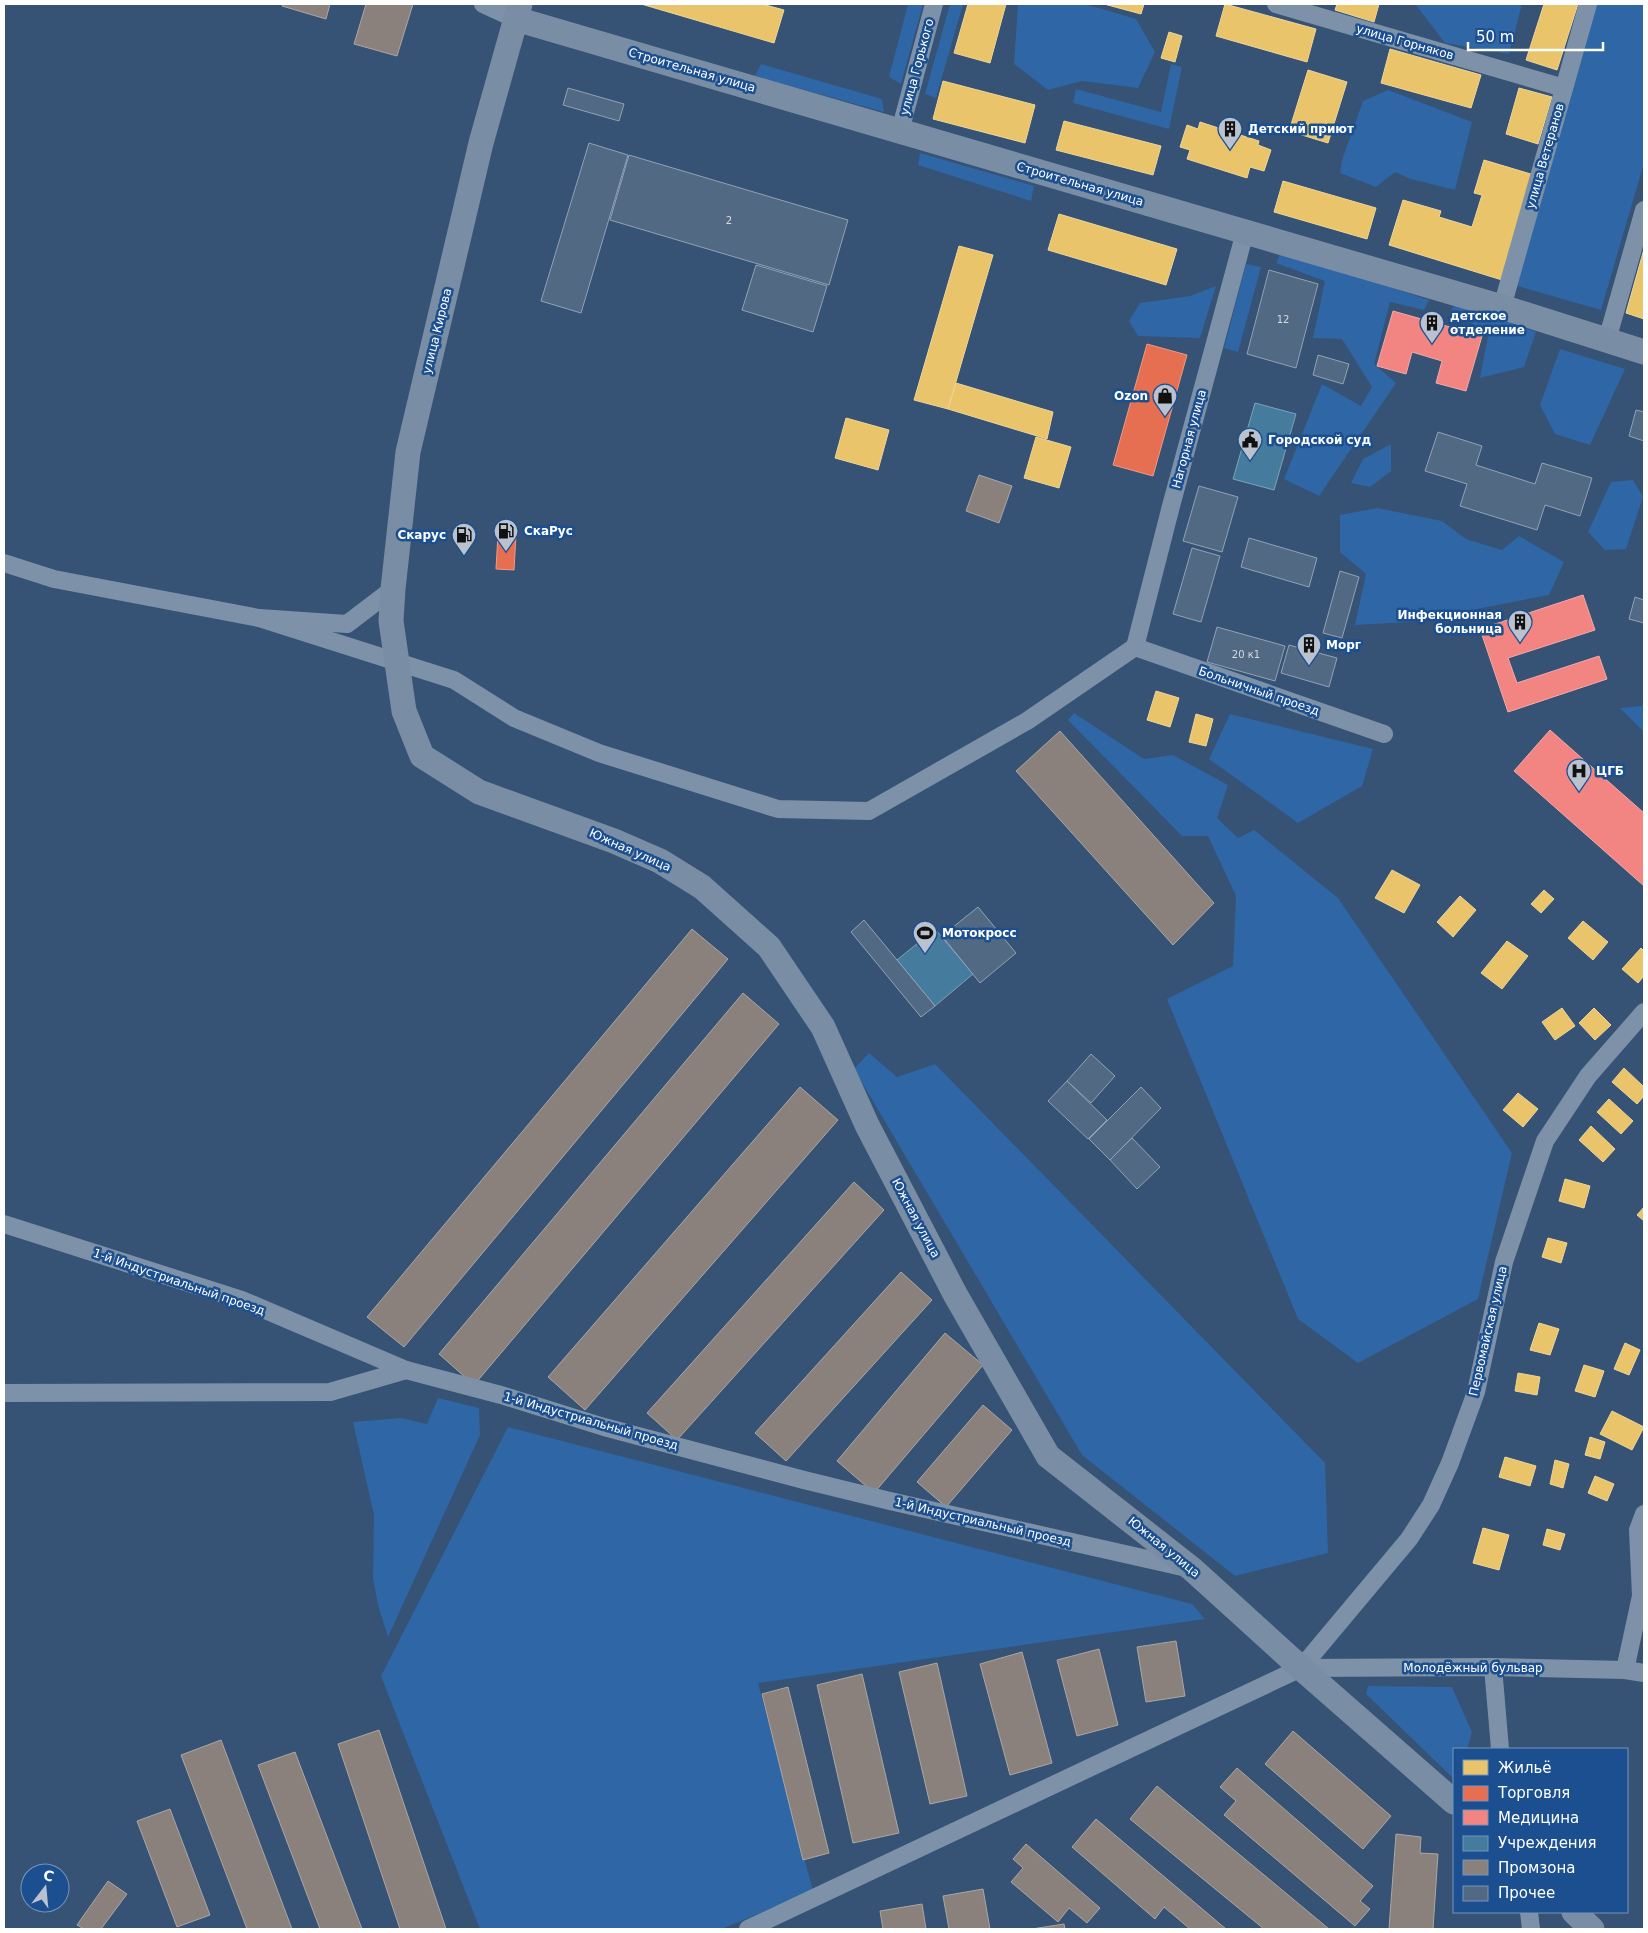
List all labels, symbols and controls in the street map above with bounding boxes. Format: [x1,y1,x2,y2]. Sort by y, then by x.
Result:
street label: улица Горького [897,17,937,117]
scale bar [1468,20,1603,52]
street label: улица Горняков [1355,21,1455,63]
text: 50 m [1476,28,1514,46]
street label: Строительная улица [627,45,757,95]
street label: улица Ветеранов [1523,102,1567,210]
building icon: Детский приют [1217,116,1243,150]
place label: Детский приют [1248,122,1354,136]
street label: Строительная улица [1015,159,1145,209]
house number: 2 [726,215,732,226]
street label: улица Кирова [420,287,454,375]
place label: детское отделение [1450,309,1525,337]
building icon: детское отделение [1419,310,1445,344]
house number: 12 [1277,314,1289,325]
shop icon: Ozon [1152,383,1178,417]
street label: Нагорная улица [1169,388,1209,490]
place label: Ozon [1114,389,1148,403]
public building icon: Городской суд [1237,427,1263,461]
place label: Городской суд [1268,433,1371,447]
fuel station icon: СкаРус [493,518,519,552]
fuel station icon: Скарус [451,522,477,556]
place label: СкаРус [524,524,573,538]
place label: Скарус [397,528,446,542]
place label: Инфекционная больница [1398,608,1502,636]
building icon: Инфекционная больница [1507,609,1533,643]
building icon: Морг [1296,632,1322,666]
place label: Морг [1326,638,1361,652]
house number: 20 к1 [1232,649,1260,660]
street label: Больничный проезд [1197,664,1321,718]
hospital icon: ЦГБ [1566,758,1592,792]
place label: ЦГБ [1596,764,1624,778]
street label: Южная улица [587,826,673,874]
sports icon: Мотокросс [912,920,938,954]
place label: Мотокросс [942,926,1017,940]
street label: Южная улица [889,1176,943,1260]
street label: 1-й Индустриальный проезд [91,1246,267,1318]
street label: Первомайская улица [1466,1265,1510,1397]
street label: 1-й Индустриальный проезд [502,1389,680,1453]
street label: 1-й Индустриальный проезд [893,1495,1073,1549]
street label: Южная улица [1125,1514,1203,1580]
street label: Молодёжный бульвар [1403,1661,1543,1675]
legend [1453,1748,1628,1913]
text: Жильё [1498,1759,1552,1777]
text: Торговля [1497,1784,1570,1802]
text: Медицина [1498,1809,1579,1827]
text: Учреждения [1498,1834,1596,1852]
text: Промзона [1498,1859,1575,1877]
north arrow [20,1863,70,1913]
text: С [41,1866,56,1885]
text: Прочее [1498,1884,1555,1902]

